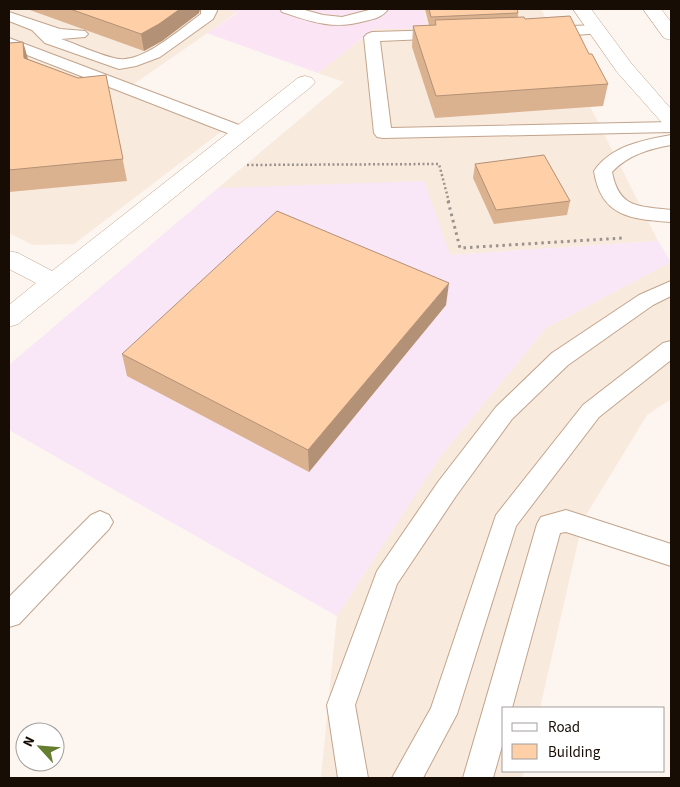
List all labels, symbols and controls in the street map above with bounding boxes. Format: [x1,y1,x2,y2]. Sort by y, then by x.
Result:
legend [502,707,665,772]
text: Road [548,717,580,738]
north arrow [15,722,65,772]
text: N [18,733,40,750]
text: Building [548,742,601,763]

